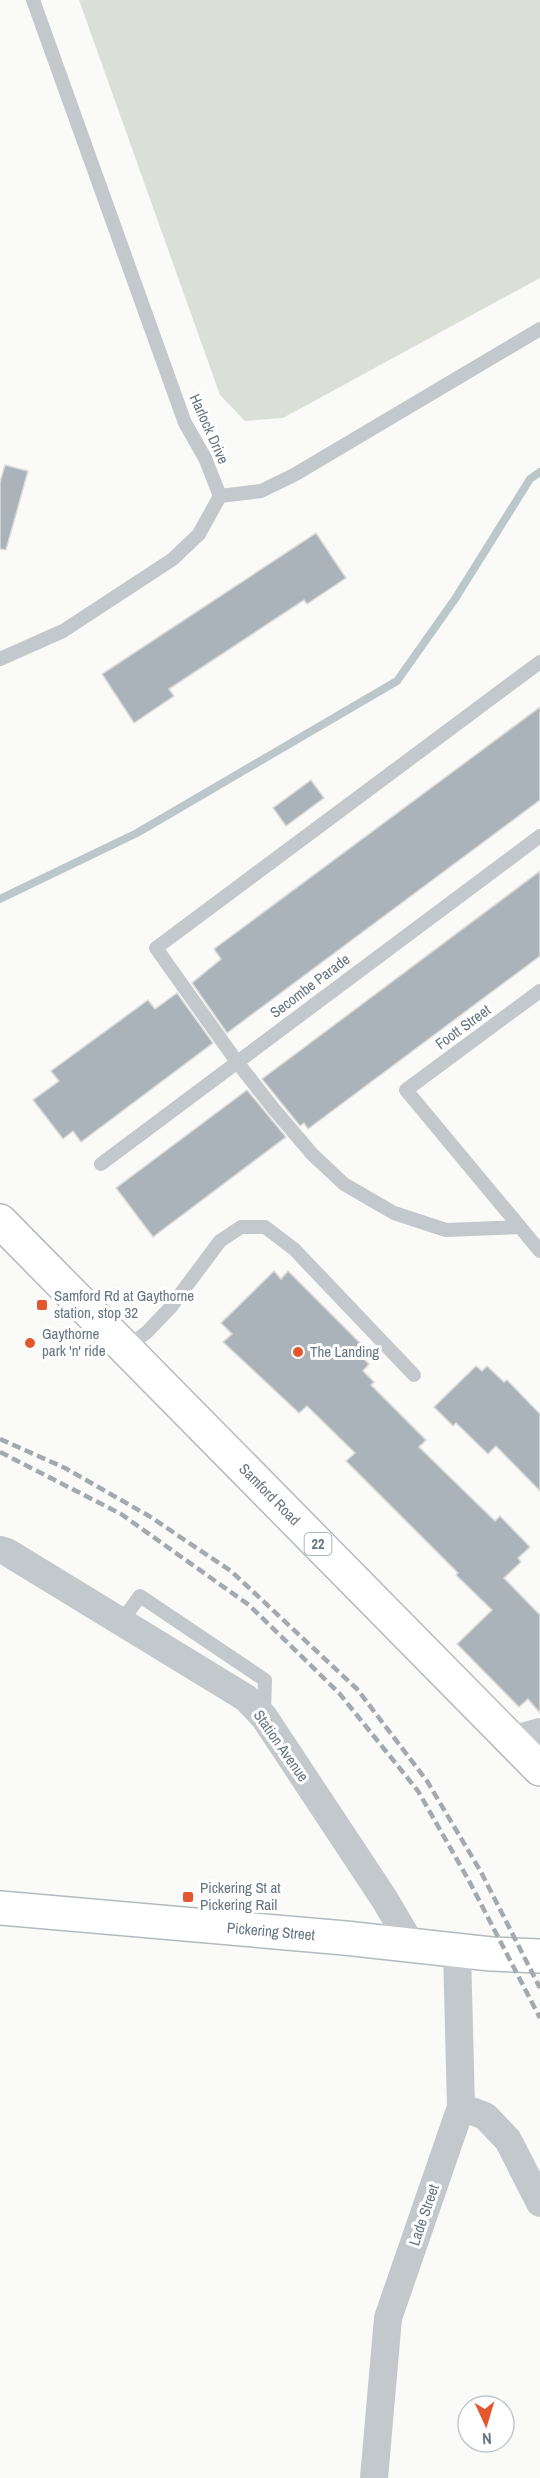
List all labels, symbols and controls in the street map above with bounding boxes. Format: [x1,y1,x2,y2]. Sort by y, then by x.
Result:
street label: Harlock Drive [185,390,234,467]
street label: Secombe Parade [265,949,354,1023]
street label: Foott Street [431,999,495,1054]
place label: Samford Rd at Gaythorne station, stop 32 [54,1285,194,1323]
marker: Samford Rd at Gaythorne station, stop 32 [35,1298,49,1312]
place label: Gaythorne park 'n' ride [42,1323,106,1361]
marker: Gaythorne park 'n' ride [23,1336,37,1350]
place label: The Landing [310,1341,379,1362]
marker: The Landing [291,1345,305,1359]
street label: Samford Road [235,1459,305,1530]
road number: 22 [304,1533,332,1555]
street label: Station Avenue [249,1706,314,1786]
place label: Pickering St at Pickering Rail [200,1877,281,1915]
marker: Pickering St at Pickering Rail [181,1890,195,1904]
street label: Pickering Street [226,1917,316,1945]
street label: Lade Street [403,2181,444,2248]
north arrow [456,2394,516,2454]
text: N [482,2428,493,2450]

